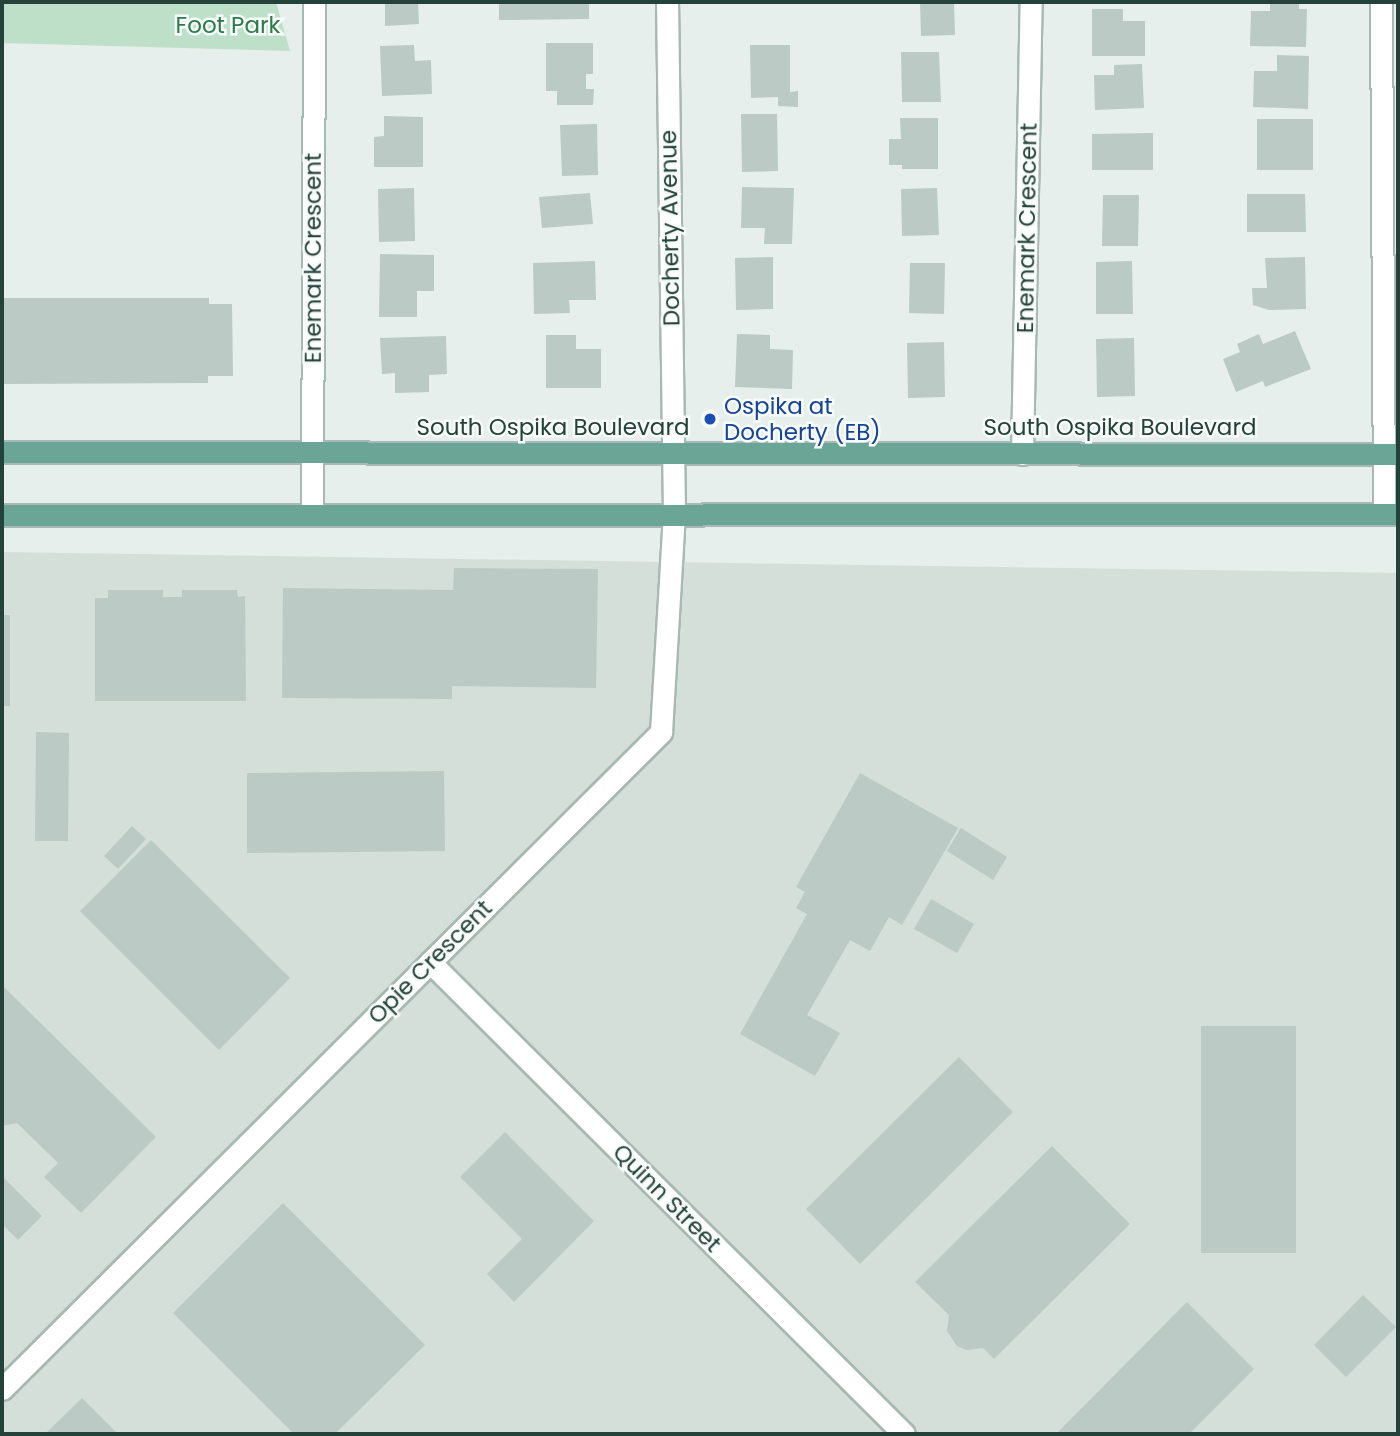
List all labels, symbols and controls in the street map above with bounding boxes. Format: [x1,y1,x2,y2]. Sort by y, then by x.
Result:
park label: Foot Park [176,11,280,39]
street label: Enemark Crescent [1011,123,1043,333]
street label: Docherty Avenue [654,130,686,326]
street label: Enemark Crescent [299,153,327,363]
place label: Ospika at Docherty (EB) [724,392,881,446]
marker: Ospika at Docherty (EB) [702,411,718,427]
street label: South Ospika Boulevard [416,413,690,441]
street label: South Ospika Boulevard [983,413,1257,441]
street label: Opie Crescent [362,894,498,1030]
street label: Quinn Street [607,1138,727,1258]

